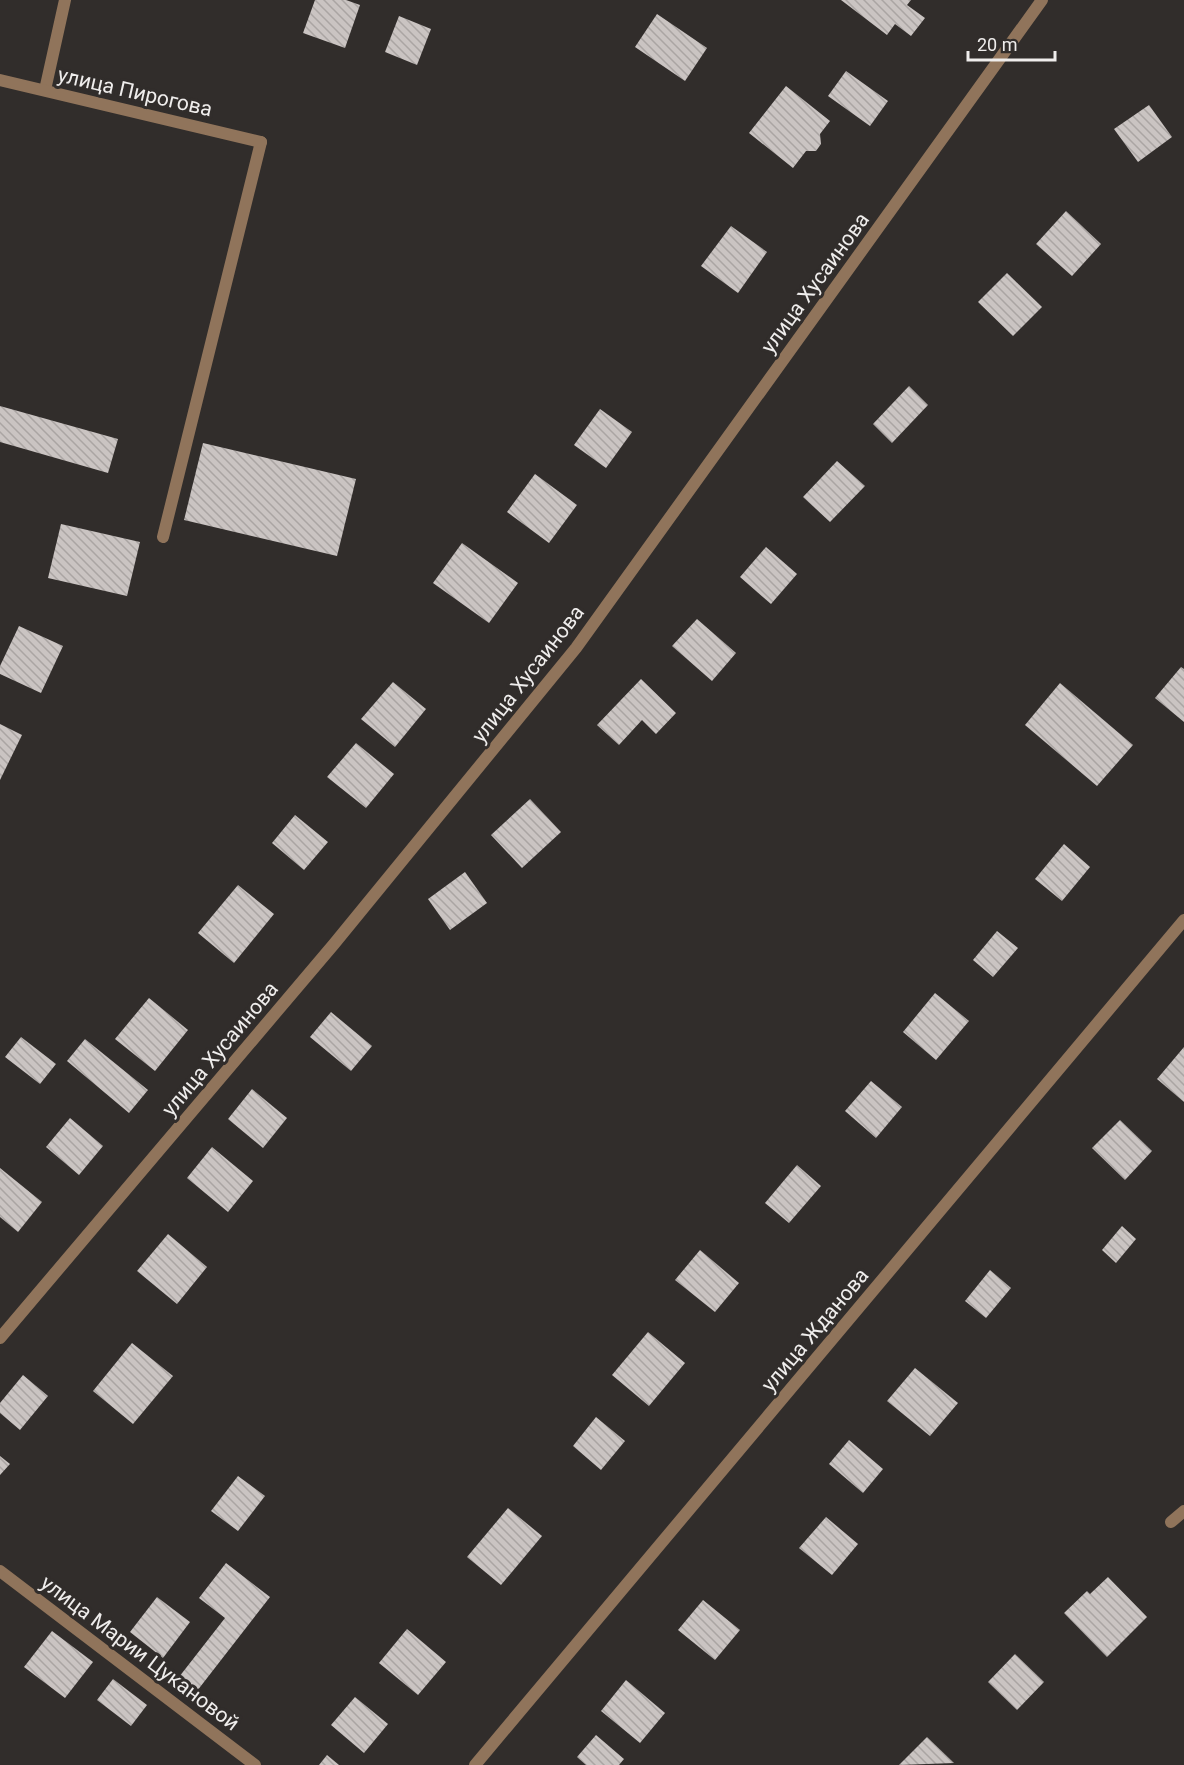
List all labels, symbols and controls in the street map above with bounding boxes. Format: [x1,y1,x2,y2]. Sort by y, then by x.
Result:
scale bar [968,24,1055,62]
text: 20 m [977,34,1017,55]
street label: улица Пирогова [55,63,215,121]
street label: улица Хусаинова [756,208,874,358]
street label: улица Хусаинова [467,601,589,747]
street label: улица Хусаинова [157,977,283,1121]
street label: улица Жданова [756,1263,874,1397]
street label: улица Марии Цукановой [36,1571,244,1735]

